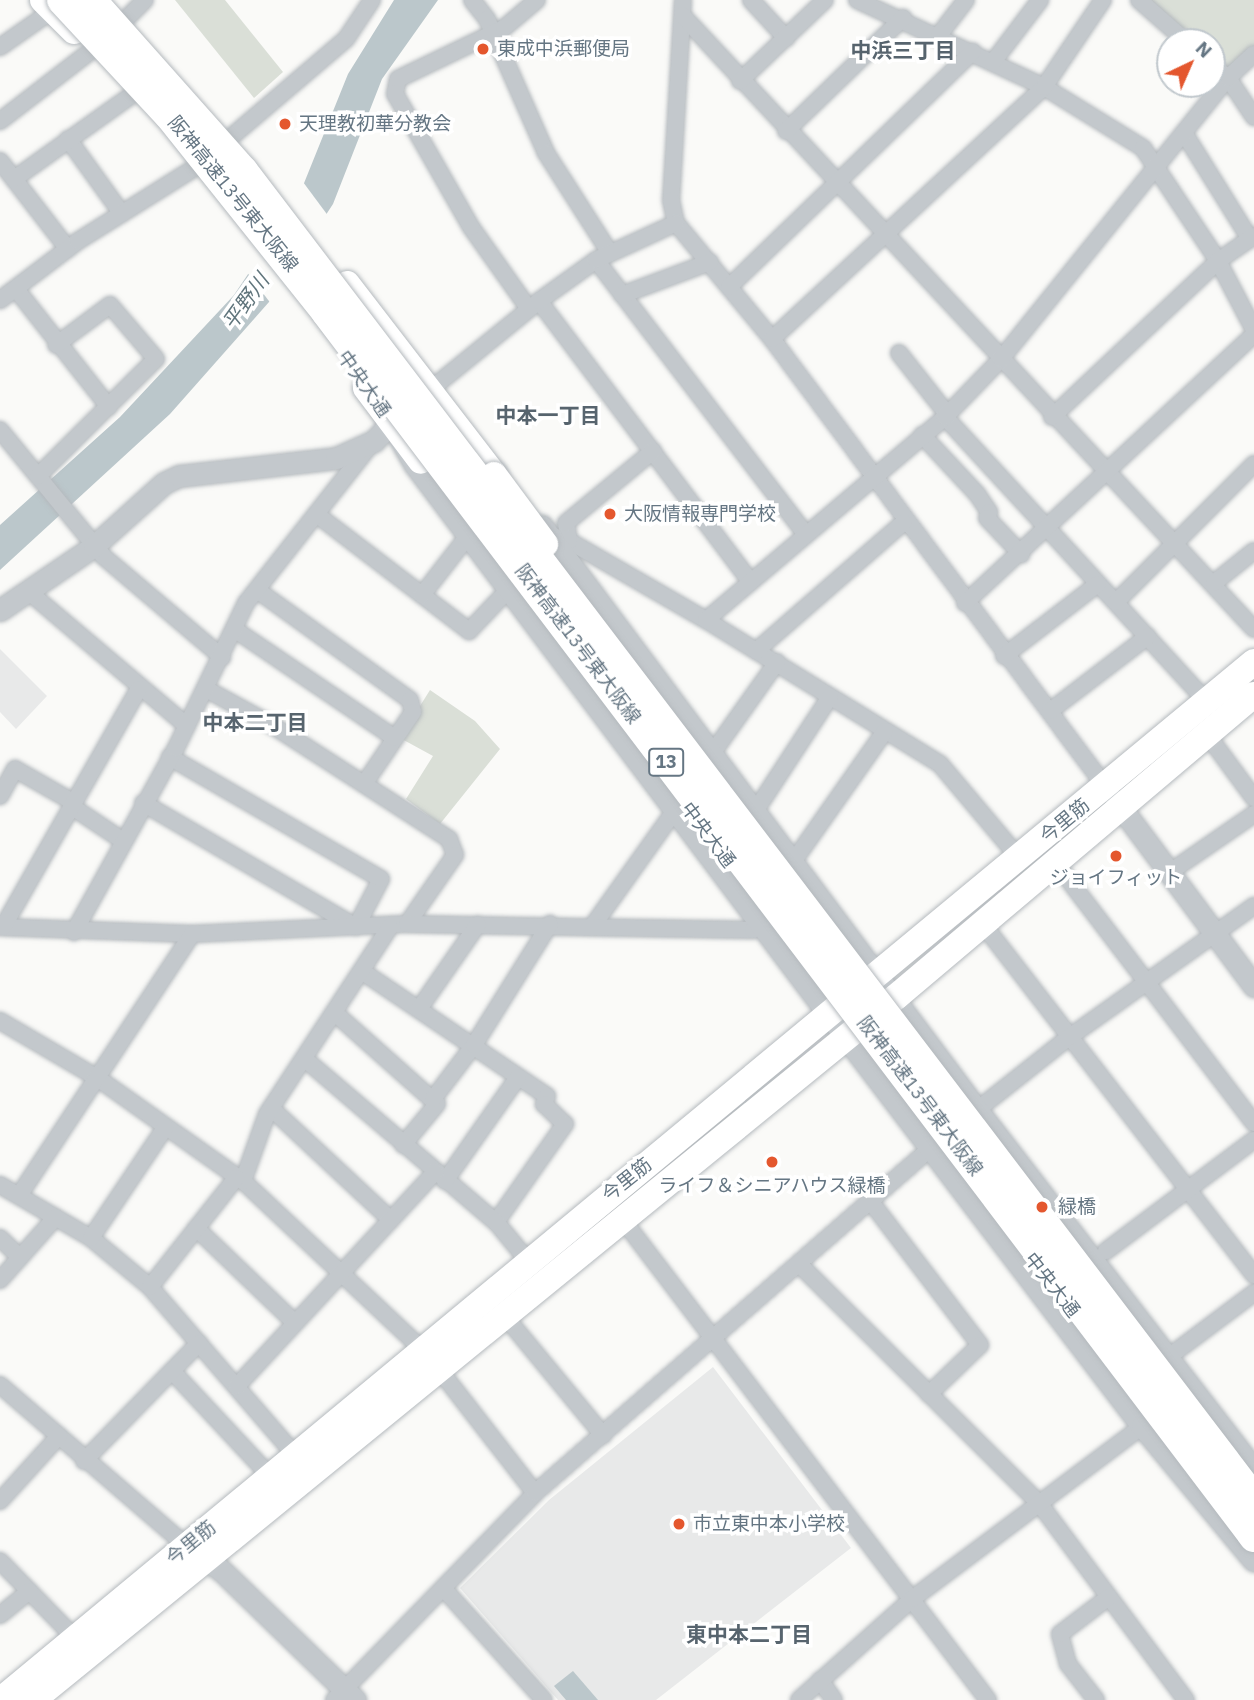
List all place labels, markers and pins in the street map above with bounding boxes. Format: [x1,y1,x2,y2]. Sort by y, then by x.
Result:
place label: 東成中浜郵便局 [497,38,630,60]
marker: 東成中浜郵便局 [475,41,491,57]
place label: 天理教初華分教会 [299,113,451,135]
marker: 天理教初華分教会 [277,116,293,132]
place label: 大阪情報専門学校 [624,503,776,525]
marker: 大阪情報専門学校 [602,506,618,522]
marker: ジョイフィット [1108,848,1124,864]
place label: ジョイフィット [1050,867,1182,889]
marker: ライフ＆シニアハウス緑橋 [762,1152,782,1172]
place label: ライフ＆シニアハウス緑橋 [658,1175,886,1197]
place label: 緑橋 [1058,1196,1096,1218]
marker: 緑橋 [1032,1197,1052,1217]
place label: 市立東中本小学校 [693,1513,845,1535]
marker: 市立東中本小学校 [671,1516,687,1532]

